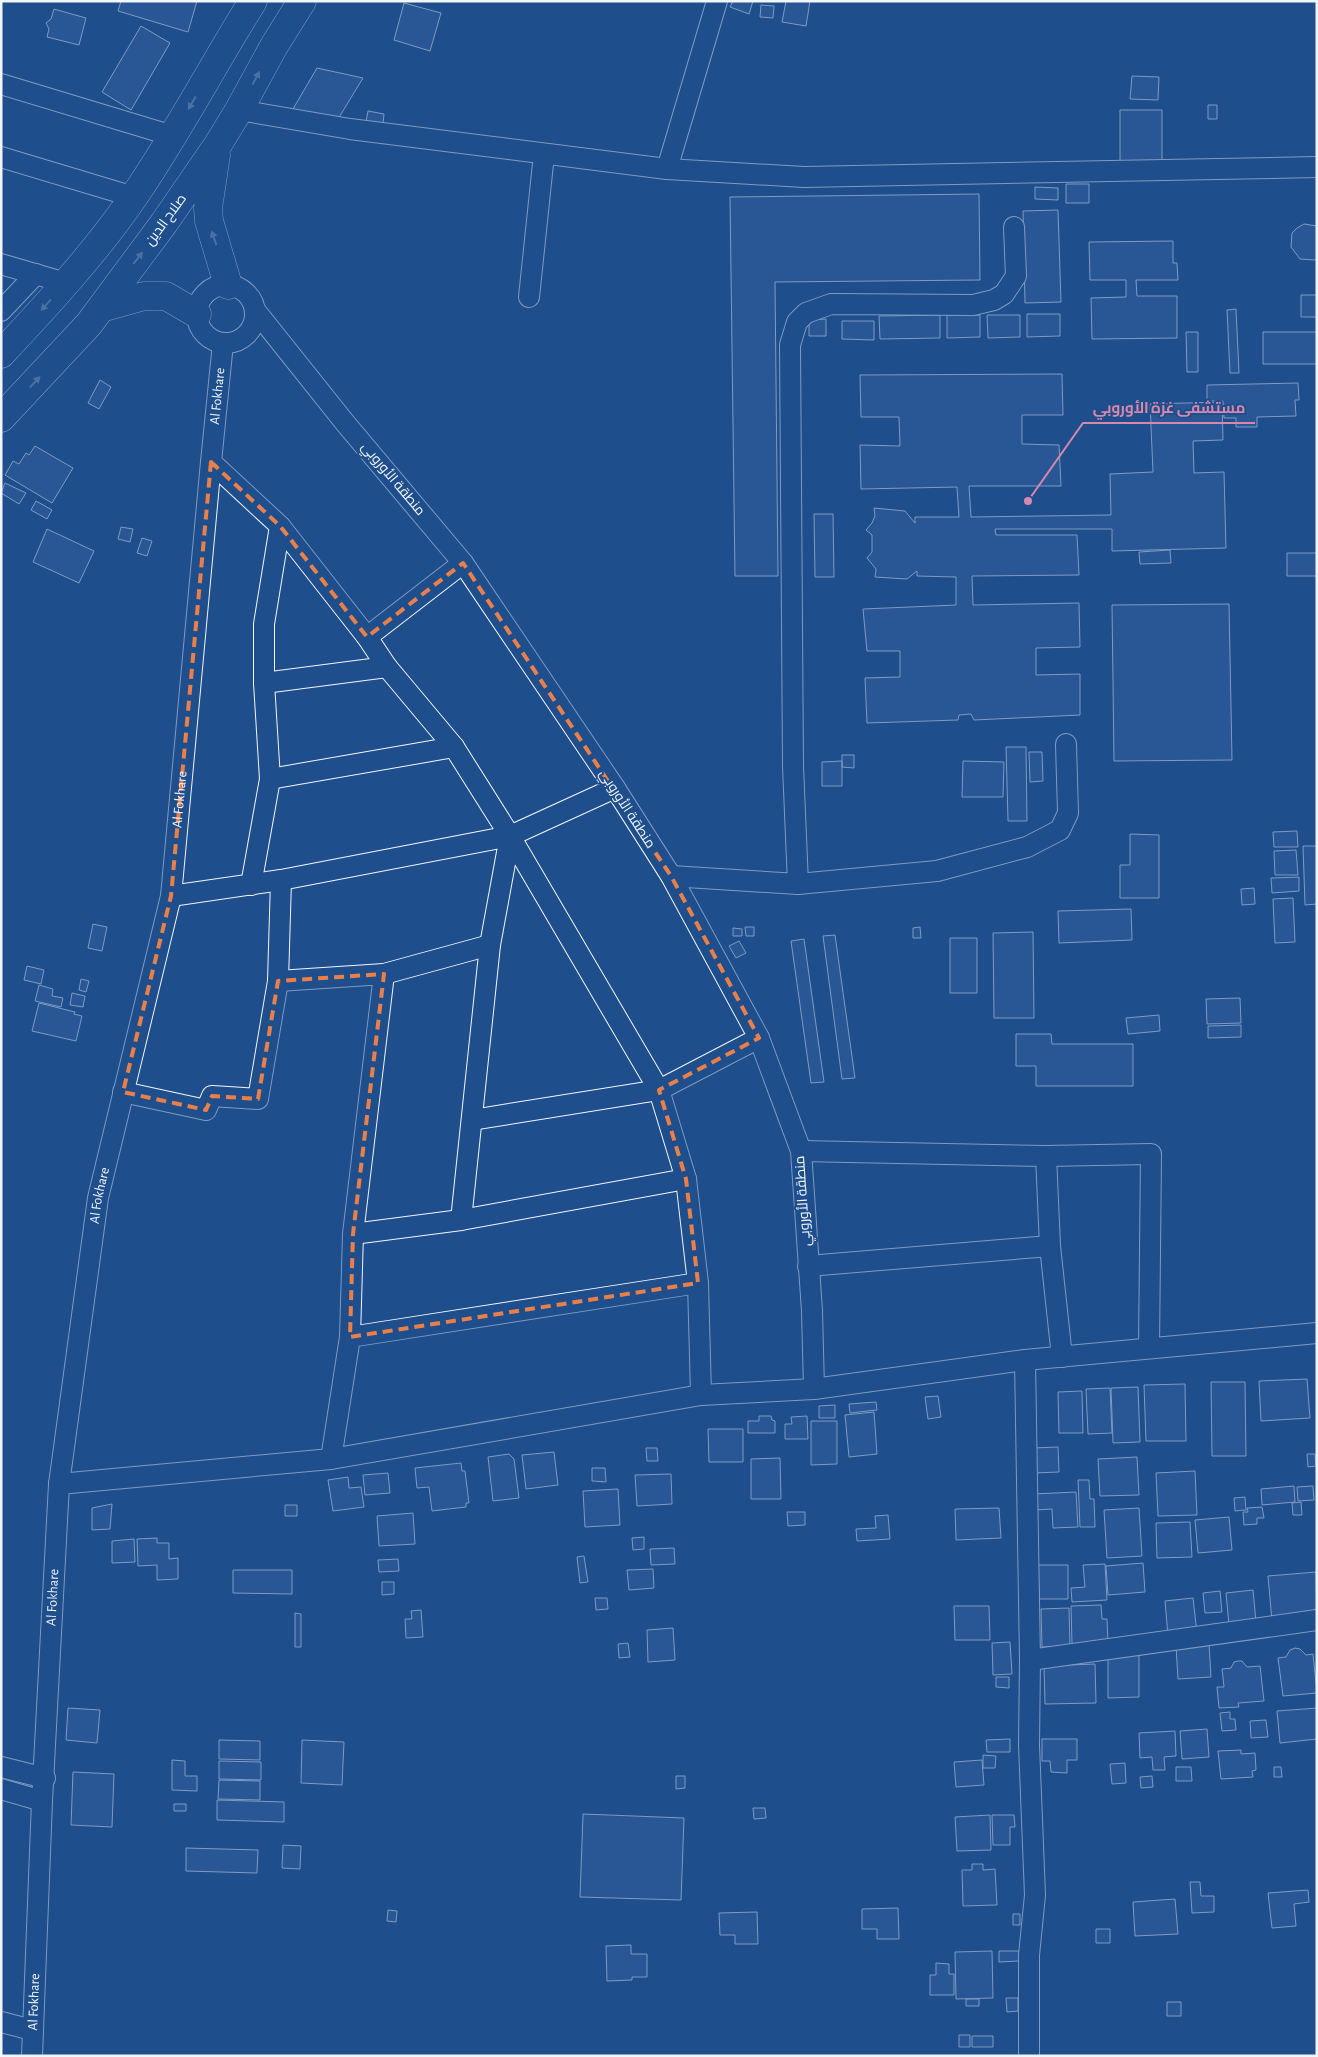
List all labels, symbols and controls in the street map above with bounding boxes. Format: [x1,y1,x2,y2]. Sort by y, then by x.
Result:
one-way arrow [252,71,260,86]
one-way arrow [188,97,197,110]
street label: صلاح الدين [143,192,190,249]
one-way arrow [210,231,217,246]
one-way arrow [133,252,144,265]
one-way arrow [40,299,52,311]
street label: Al Fokhare [208,367,227,425]
one-way arrow [29,376,40,389]
callout: مستشفى غزة الأوروبي [1083,393,1255,423]
text: مستشفى غزة الأوروبي [1093,400,1245,420]
street label: منطقة الأوروبي [355,439,428,521]
street label: منطقة الأوروبي [593,767,658,853]
street label: Al Fokhare [170,770,190,829]
street label: منطقة الأوروبي [792,1155,817,1247]
street label: Al Fokhare [88,1166,112,1225]
street label: Al Fokhare [44,1568,61,1626]
street label: Al Fokhare [26,1973,42,2031]

